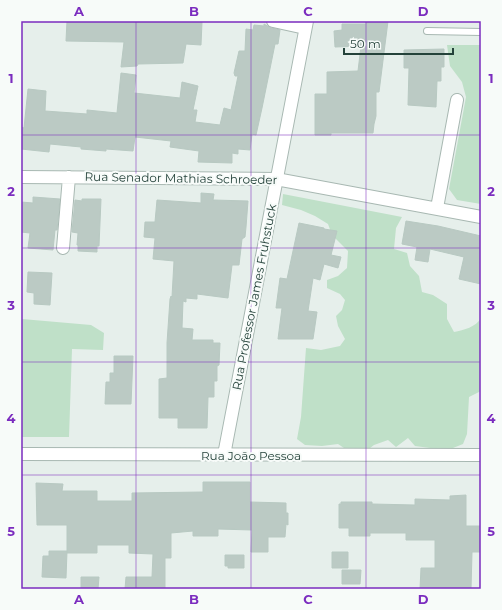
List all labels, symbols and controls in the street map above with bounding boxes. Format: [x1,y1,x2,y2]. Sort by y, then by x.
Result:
text: A [73,3,85,19]
text: B [189,3,199,19]
text: C [303,3,313,19]
text: D [418,3,429,19]
scale bar [344,30,453,56]
text: 50 m [350,36,381,51]
text: 1 [8,70,14,86]
text: 1 [488,70,494,86]
street label: Rua Senador Mathias Schroeder [84,169,278,187]
text: 2 [7,183,15,199]
text: 2 [487,183,495,199]
street label: Rua Professor James Fruhstuck [229,202,280,391]
text: 3 [6,297,15,313]
text: 3 [486,297,495,313]
text: 4 [7,410,16,426]
text: 4 [487,410,496,426]
street label: Rua João Pessoa [201,448,301,463]
text: 5 [7,523,15,539]
text: 5 [487,523,495,539]
text: A [73,591,85,607]
text: B [189,591,199,607]
text: C [303,591,313,607]
text: D [418,591,429,607]

